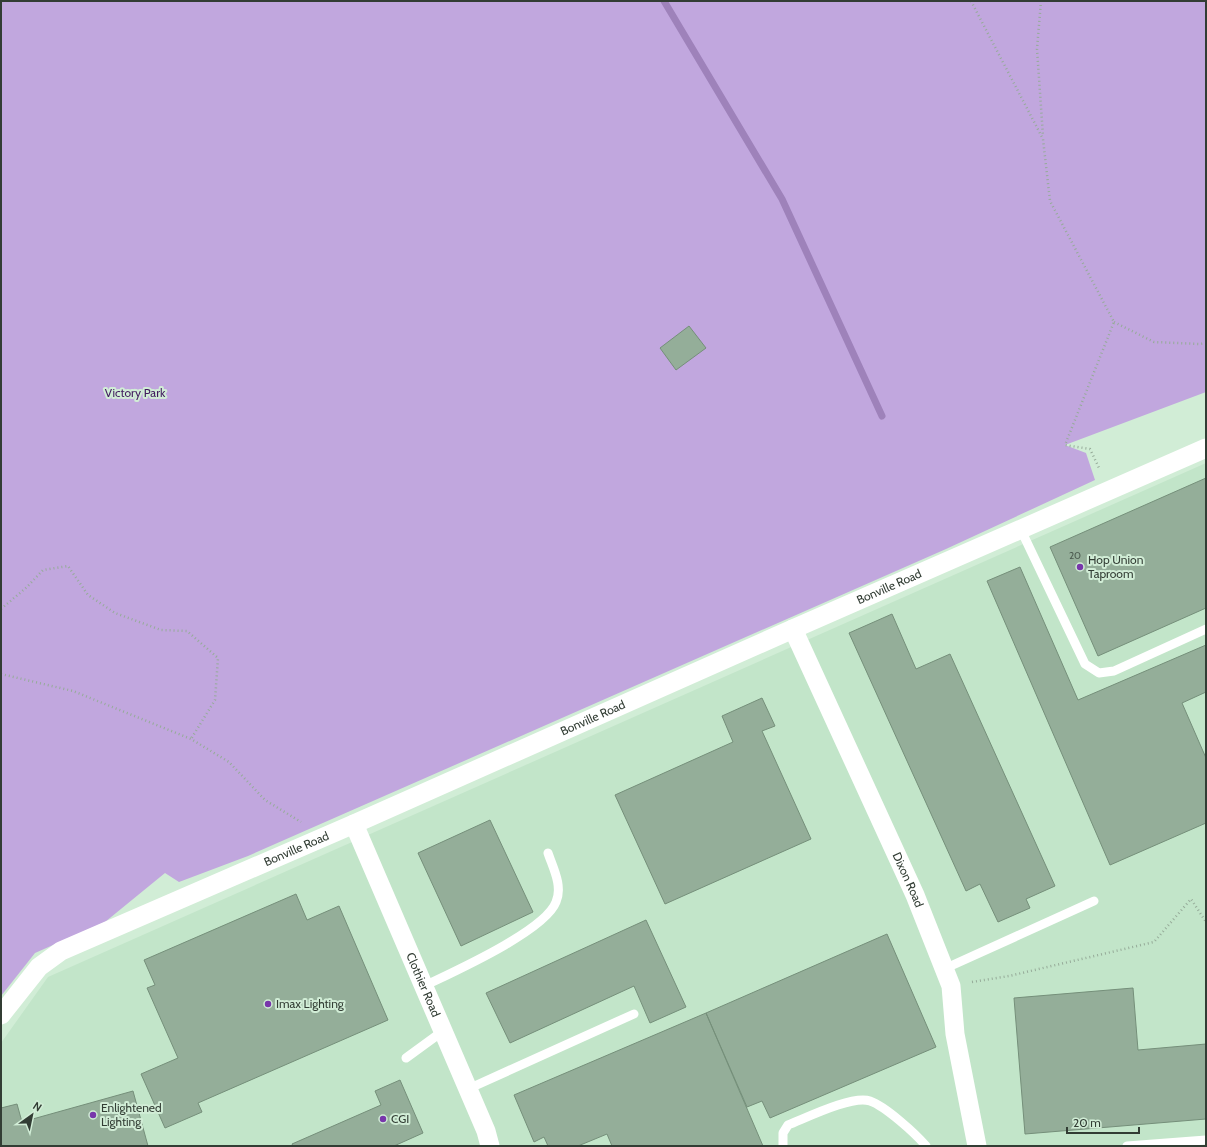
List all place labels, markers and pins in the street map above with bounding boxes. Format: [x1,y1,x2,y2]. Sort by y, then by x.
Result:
place label: Hop Union Taproom [1088,552,1144,581]
marker: Hop Union Taproom [1075,562,1085,572]
place label: Imax Lighting [276,996,345,1011]
marker: Imax Lighting [263,999,273,1009]
place label: Enlightened Lighting [101,1100,162,1129]
marker: Enlightened Lighting [88,1110,98,1120]
place label: CGI [391,1111,409,1126]
marker: CGI [378,1114,388,1124]

